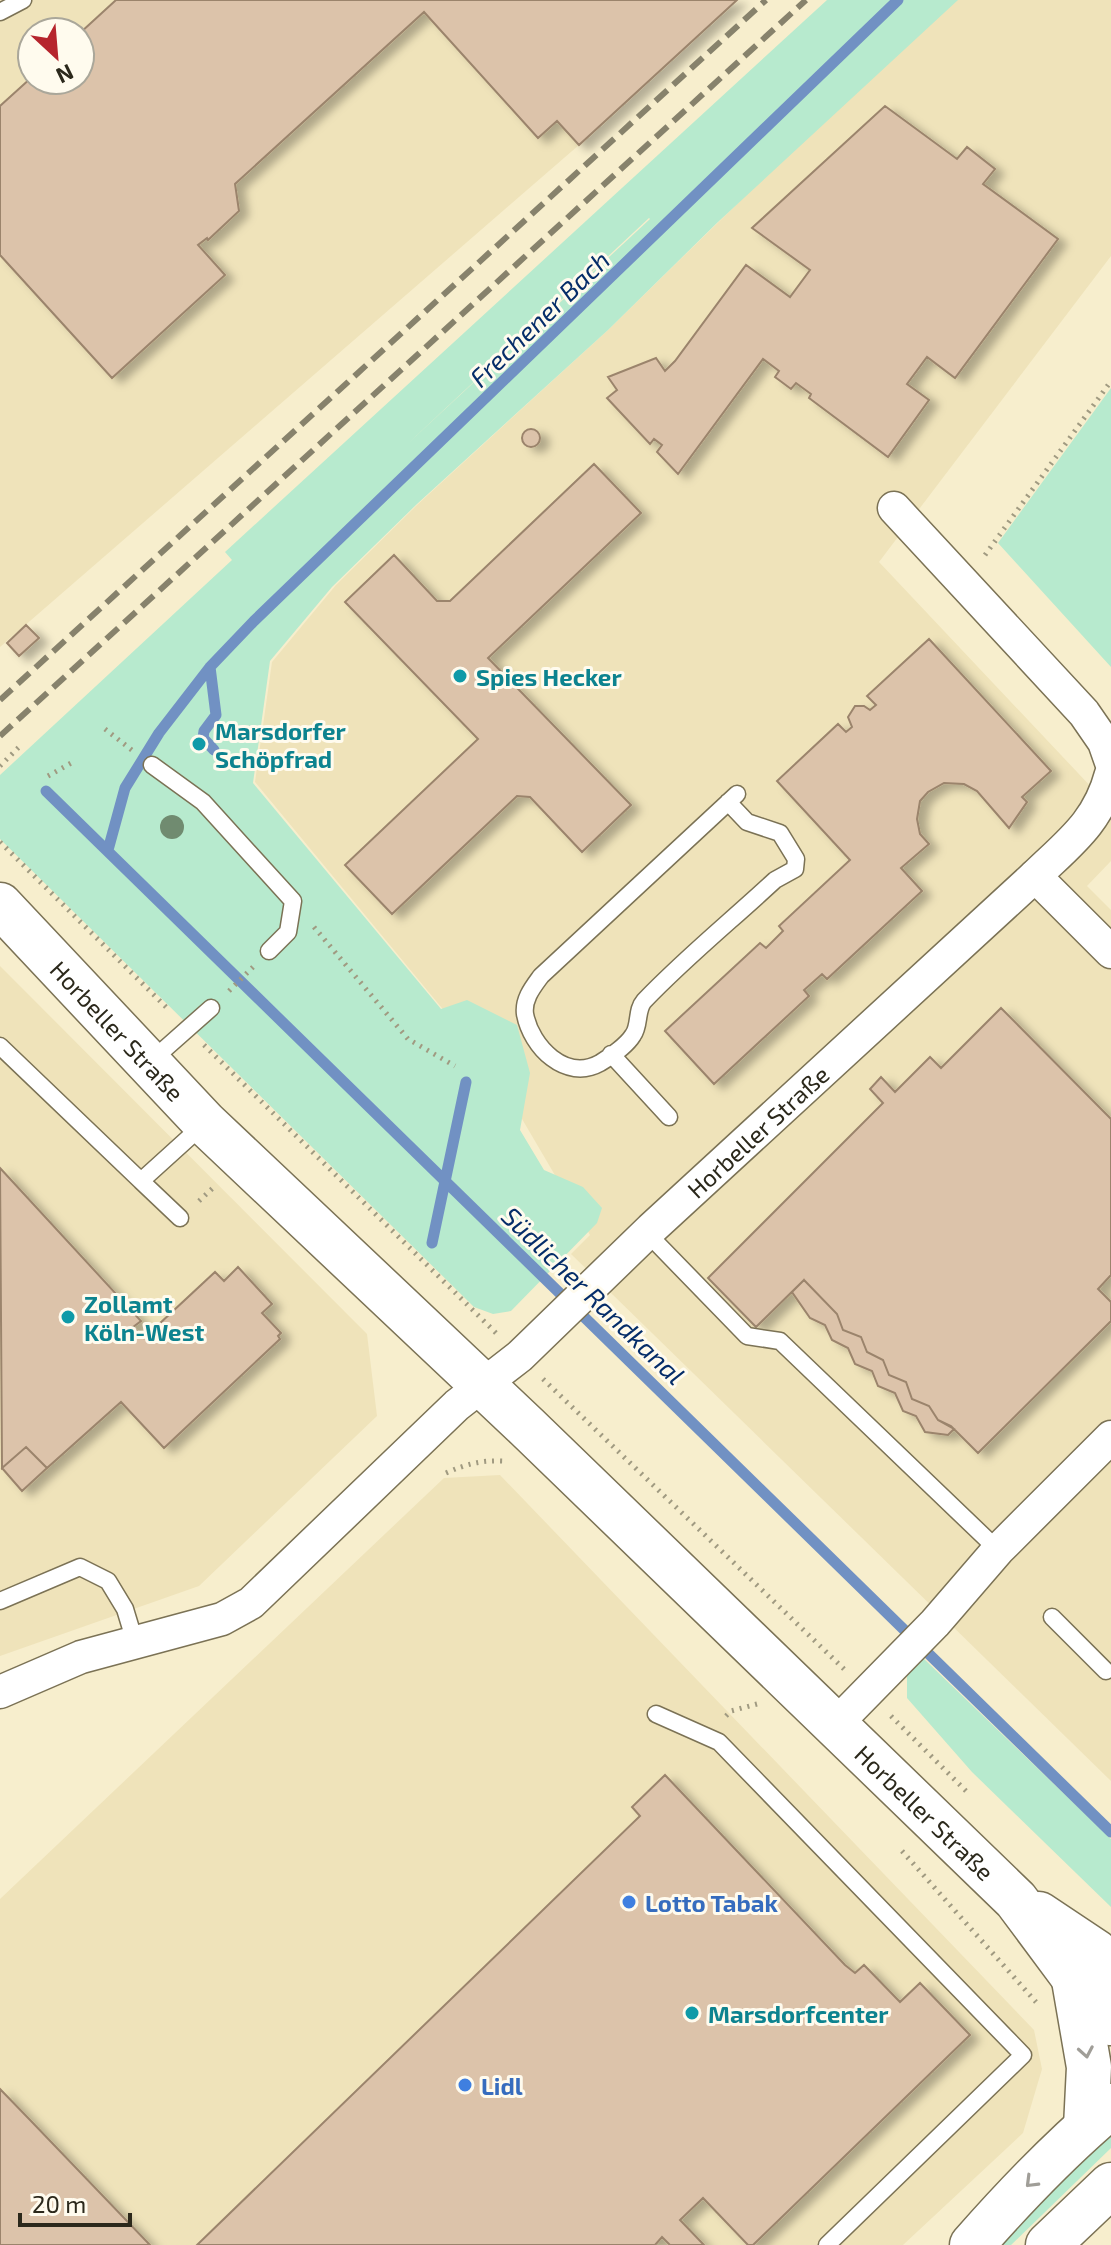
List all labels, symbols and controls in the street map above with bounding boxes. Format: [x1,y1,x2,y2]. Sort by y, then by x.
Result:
north arrow [16,16,96,96]
text: N [52,60,78,90]
water label: Frechener Bach [463,243,615,393]
place label: Spies Hecker [476,662,622,691]
marker: Spies Hecker [451,667,469,685]
place label: Marsdorfer Schöpfrad [215,716,346,773]
marker: Marsdorfer Schöpfrad [190,735,208,753]
street label: Horbeller Straße [45,954,191,1107]
street label: Horbeller Straße [681,1059,834,1203]
water label: Südlicher Randkanal [496,1200,692,1390]
place label: Zollamt Köln-West [84,1289,204,1346]
marker: Zollamt Köln-West [59,1308,77,1326]
street label: Horbeller Straße [850,1738,1001,1886]
place label: Lotto Tabak [645,1888,778,1917]
marker: Lotto Tabak [620,1893,638,1911]
place label: Marsdorfcenter [708,1999,889,2028]
marker: Marsdorfcenter [683,2004,701,2022]
one-way arrow [1077,2046,1094,2059]
place label: Lidl [481,2071,523,2100]
marker: Lidl [456,2076,474,2094]
one-way arrow [1026,2173,1040,2188]
scale bar [20,2177,130,2227]
text: 20 m [32,2189,86,2218]

